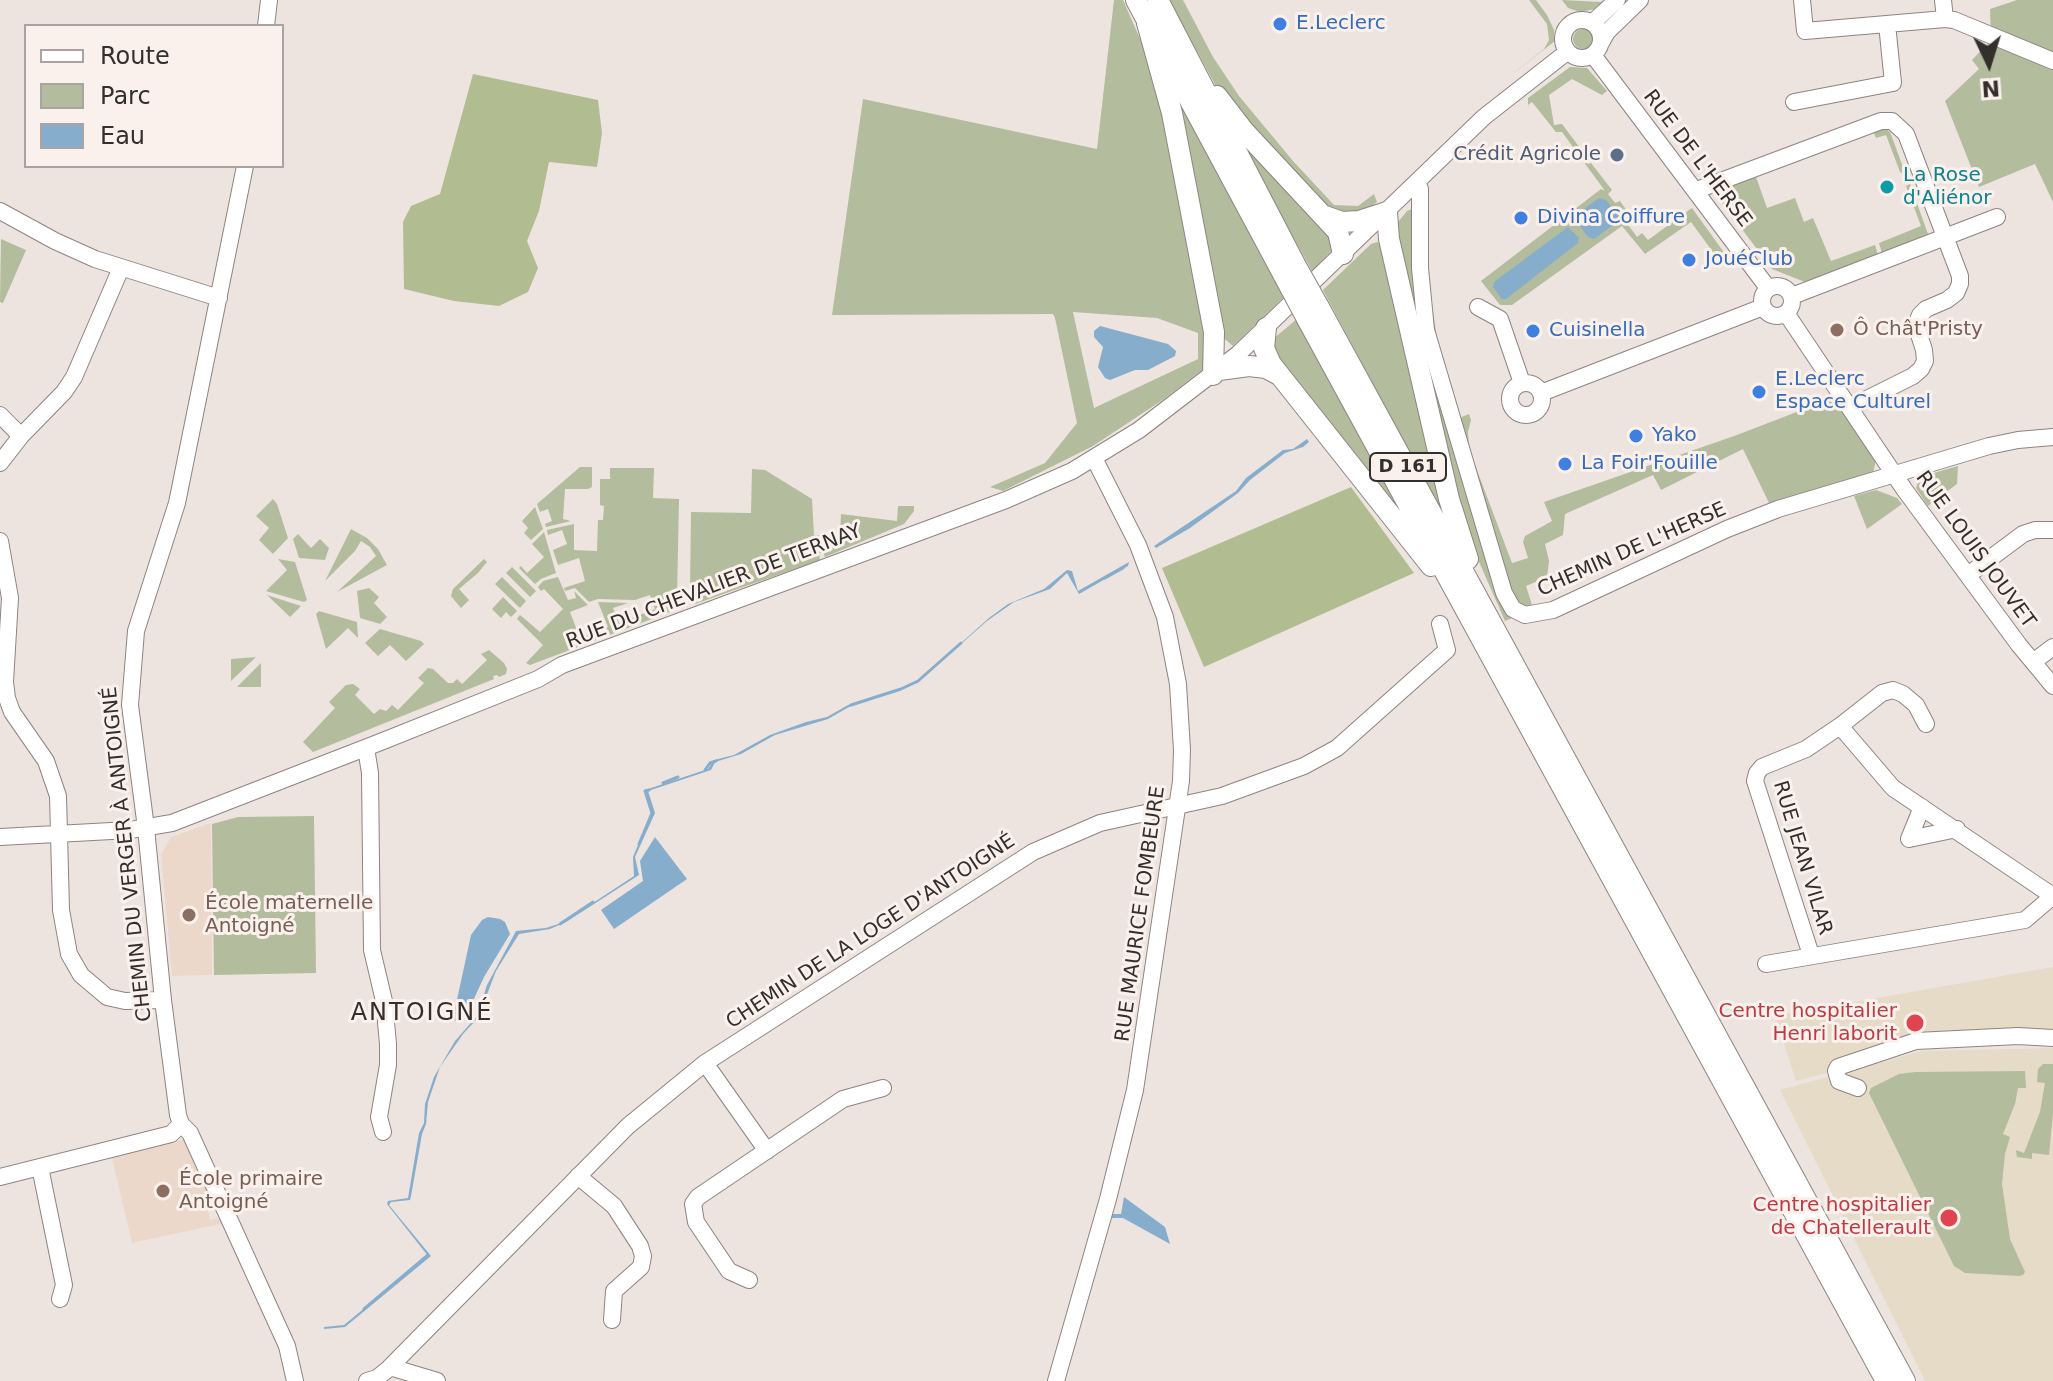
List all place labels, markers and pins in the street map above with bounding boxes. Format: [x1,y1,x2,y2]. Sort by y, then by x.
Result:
place label: E.Leclerc [1296,12,1386,36]
marker: E.Leclerc [1271,15,1289,33]
place label: Crédit Agricole [1453,143,1601,167]
marker: Crédit Agricole [1608,146,1626,164]
place label: La Rose d'Aliénor [1903,164,1991,211]
marker: La Rose d'Aliénor [1878,178,1896,196]
place label: Divina Coiffure [1537,206,1685,230]
marker: Divina Coiffure [1512,209,1530,227]
place label: JouéClub [1705,248,1793,272]
marker: JouéClub [1680,251,1698,269]
place label: Ô Chât'Pristy [1853,318,1983,342]
place label: Cuisinella [1549,319,1646,343]
marker: Ô Chât'Pristy [1828,321,1846,339]
marker: Cuisinella [1524,322,1542,340]
place label: E.Leclerc Espace Culturel [1775,368,1931,415]
marker: E.Leclerc Espace Culturel [1750,383,1768,401]
place label: Yako [1652,424,1697,448]
marker: Yako [1627,427,1645,445]
place label: La Foir'Fouille [1581,452,1718,476]
marker: La Foir'Fouille [1556,455,1574,473]
place label: École maternelle Antoigné [205,892,373,939]
marker: École maternelle Antoigné [180,906,198,924]
place label: Centre hospitalier Henri laborit [1718,1000,1897,1047]
marker: Centre hospitalier Henri laborit [1904,1012,1926,1034]
place label: École primaire Antoigné [179,1168,323,1215]
marker: École primaire Antoigné [154,1182,172,1200]
place label: Centre hospitalier de Chatellerault [1752,1194,1931,1241]
marker: Centre hospitalier de Chatellerault [1938,1207,1960,1229]

